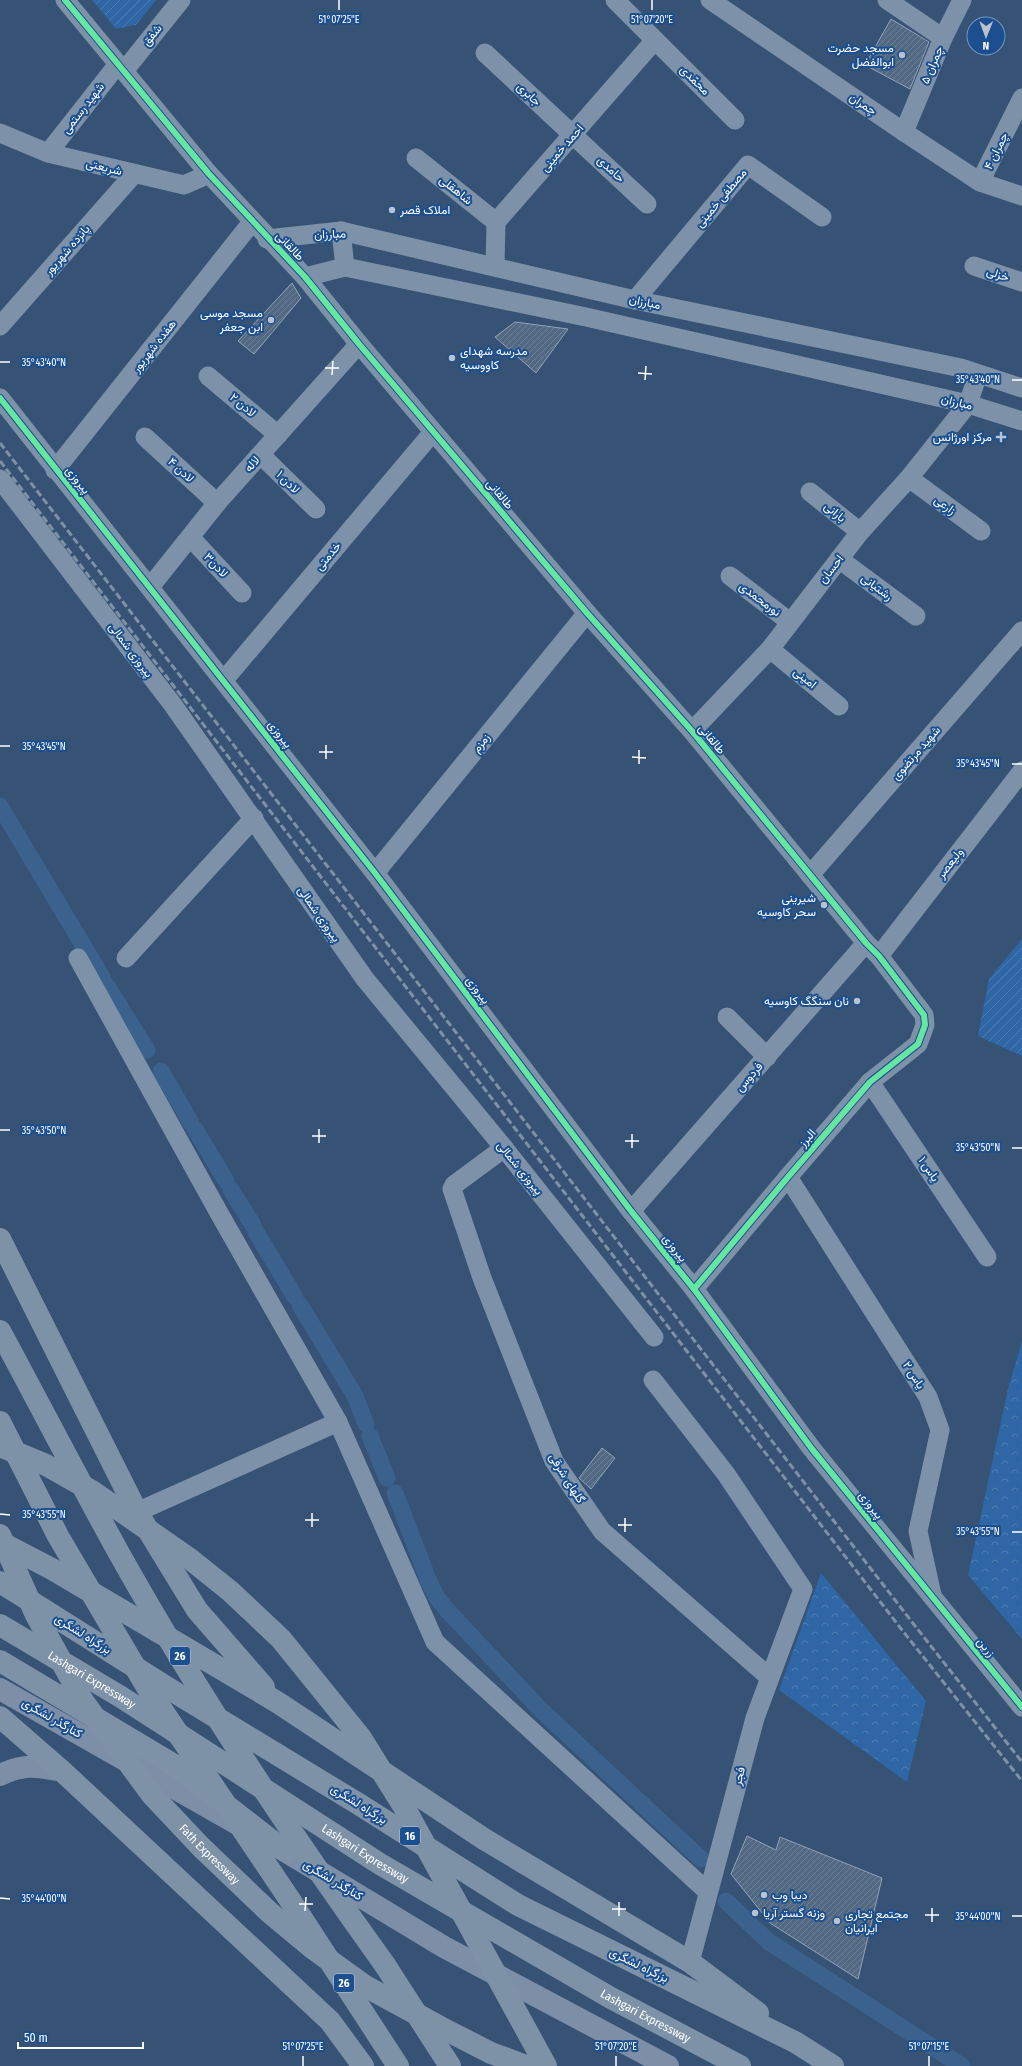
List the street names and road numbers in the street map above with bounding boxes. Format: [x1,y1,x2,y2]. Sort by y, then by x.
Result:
street label: شفق [139,21,166,49]
street label: چمران ۵ [918,44,947,86]
street label: محمّدی [677,62,713,98]
street label: جابری [513,79,544,109]
street label: شهید رستمی [59,80,108,137]
street label: چمران [846,90,879,119]
street label: احمد خمینی [538,122,587,175]
street label: چمران ۴ [981,130,1012,172]
street label: حامدی [594,153,628,186]
street label: شریعتی [84,156,124,179]
street label: مصطفی خمینی [692,166,750,231]
street label: شاهقلی [436,172,475,208]
street label: پانزده شهریور [41,222,94,279]
street label: مبارزان [314,226,346,243]
street label: طالقانی [272,229,307,264]
street label: خزلی [985,264,1011,285]
street label: مبارزان [628,292,662,313]
street label: هفده شهریور [128,317,180,377]
street label: لادن ۲ [227,390,259,420]
street label: مبارزان [940,391,974,414]
street label: لاله [241,453,263,475]
street label: لادن ۴ [165,455,197,485]
street label: پیروزی [62,463,93,497]
street label: لادن ۱ [274,468,302,496]
street label: طالقانی [483,476,517,513]
street label: زارعی [931,492,959,518]
street label: بارانی [821,499,849,526]
street label: خدمتی [312,539,345,574]
street label: لادن۳ [201,550,231,580]
street label: احسان [816,552,846,586]
street label: رشتیانی [858,571,895,604]
street label: نورمحمدی [736,579,783,620]
street label: پیروزی شمالی [105,620,156,681]
street label: امینی [790,665,819,692]
street label: پیروزی [264,717,295,751]
street label: طالقانی [695,721,729,758]
street label: شهید مرتضوی [889,723,944,784]
street label: زمزم [469,731,494,756]
street label: ولیعصر [933,845,967,882]
street label: پیروزی شمالی [294,883,343,945]
street label: پیروزی [462,973,493,1007]
street label: فردوس [732,1059,766,1095]
street label: البرز [795,1126,819,1151]
street label: پیروزی شمالی [493,1138,546,1198]
street label: یاس ۱ [915,1154,943,1185]
street label: پیروزی [659,1231,690,1265]
street label: یاس ۲ [899,1359,928,1392]
street label: گلهای شرقی [545,1451,588,1506]
street label: پیروزی [855,1488,886,1522]
street label: بزرگراه لشگری [52,1611,114,1658]
street label: زرین [973,1635,998,1660]
road number: 26 [170,1647,190,1665]
street label: Lashgari Expressway [45,1648,139,1712]
street label: کنارگذر لشگری [19,1695,84,1742]
street label: فجر [730,1765,749,1788]
street label: بزرگراه لشگری [328,1781,390,1828]
street label: Fath Expressway [176,1821,243,1888]
street label: Lashgari Expressway [319,1821,412,1886]
road number: 16 [400,1827,420,1845]
street label: کنارگذر لشگری [300,1857,365,1904]
street label: بزرگراه لشگری [607,1945,671,1986]
road number: 26 [334,1974,354,1992]
street label: Lashgari Expressway [598,1986,693,2046]

